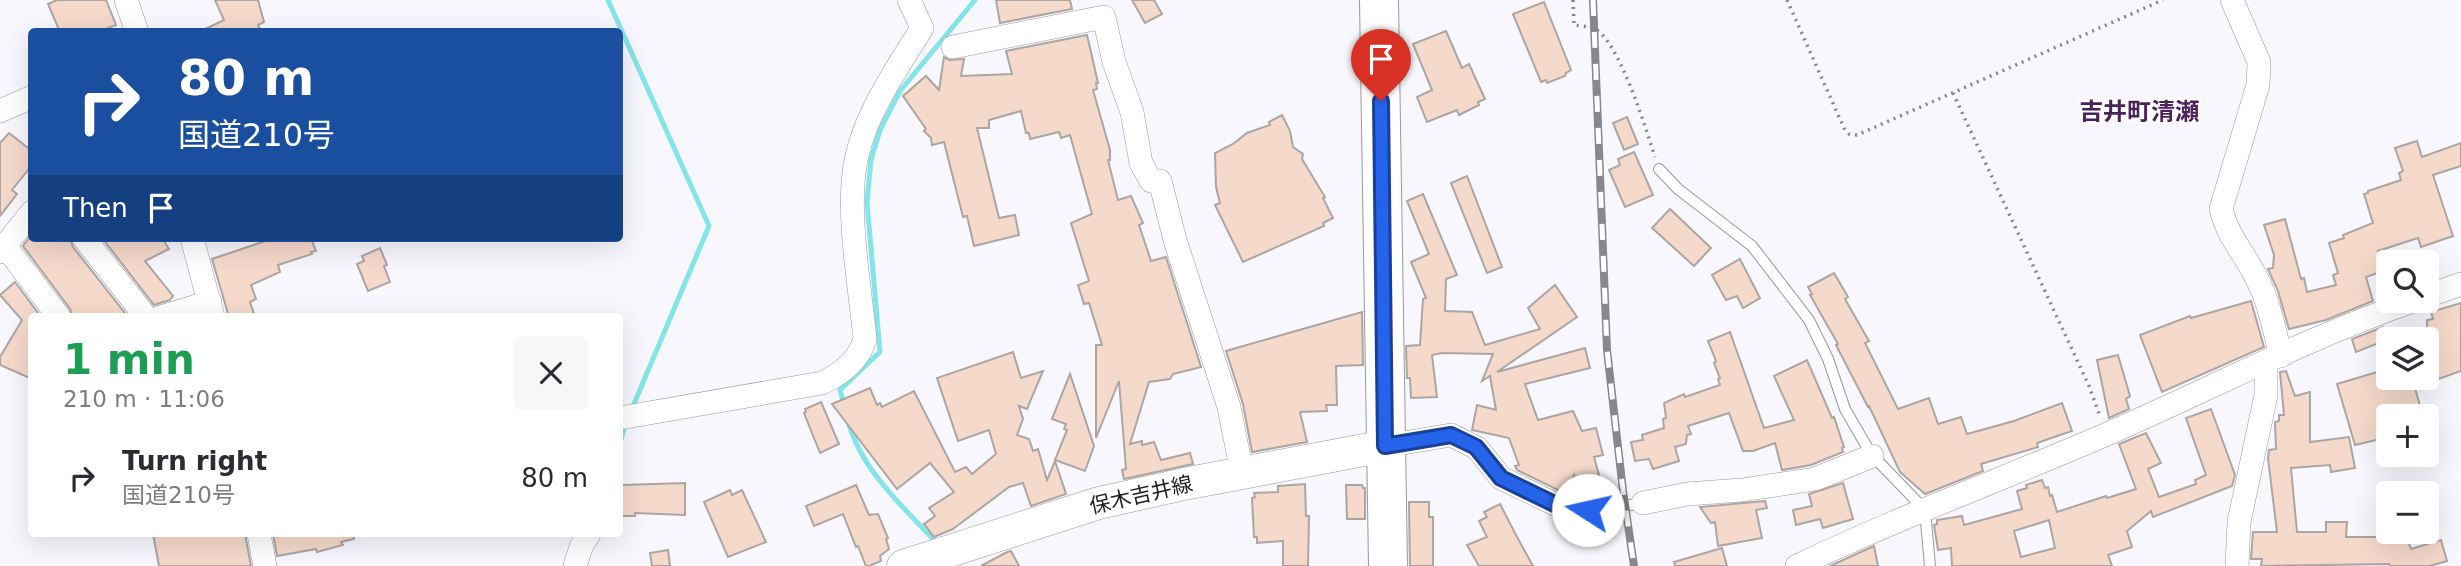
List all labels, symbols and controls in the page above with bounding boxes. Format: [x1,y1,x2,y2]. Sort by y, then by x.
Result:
pin [1351,29,1411,101]
icon: arrive [1362,40,1400,78]
text: 80 m [178,50,314,107]
icon: right [63,56,154,147]
district label: 吉井町清瀬 [2079,98,2199,126]
text: 国道210号 [178,116,335,154]
icon: arrive [142,189,180,227]
text: Then [63,193,128,223]
map controls [2376,250,2439,544]
button: search [2376,250,2439,313]
button: layers [2376,327,2439,390]
text: 1 min [63,335,195,384]
button: close [514,336,588,410]
text: 210 m · 11:06 [63,386,225,412]
button: + [2376,404,2439,467]
text: Turn right [122,446,267,476]
icon: right [63,459,101,497]
text: 80 m [521,463,588,493]
street label: 保木吉井線 [1087,471,1195,519]
position arrow [1551,473,1625,547]
button: − [2376,481,2439,544]
text: 国道210号 [122,482,235,508]

